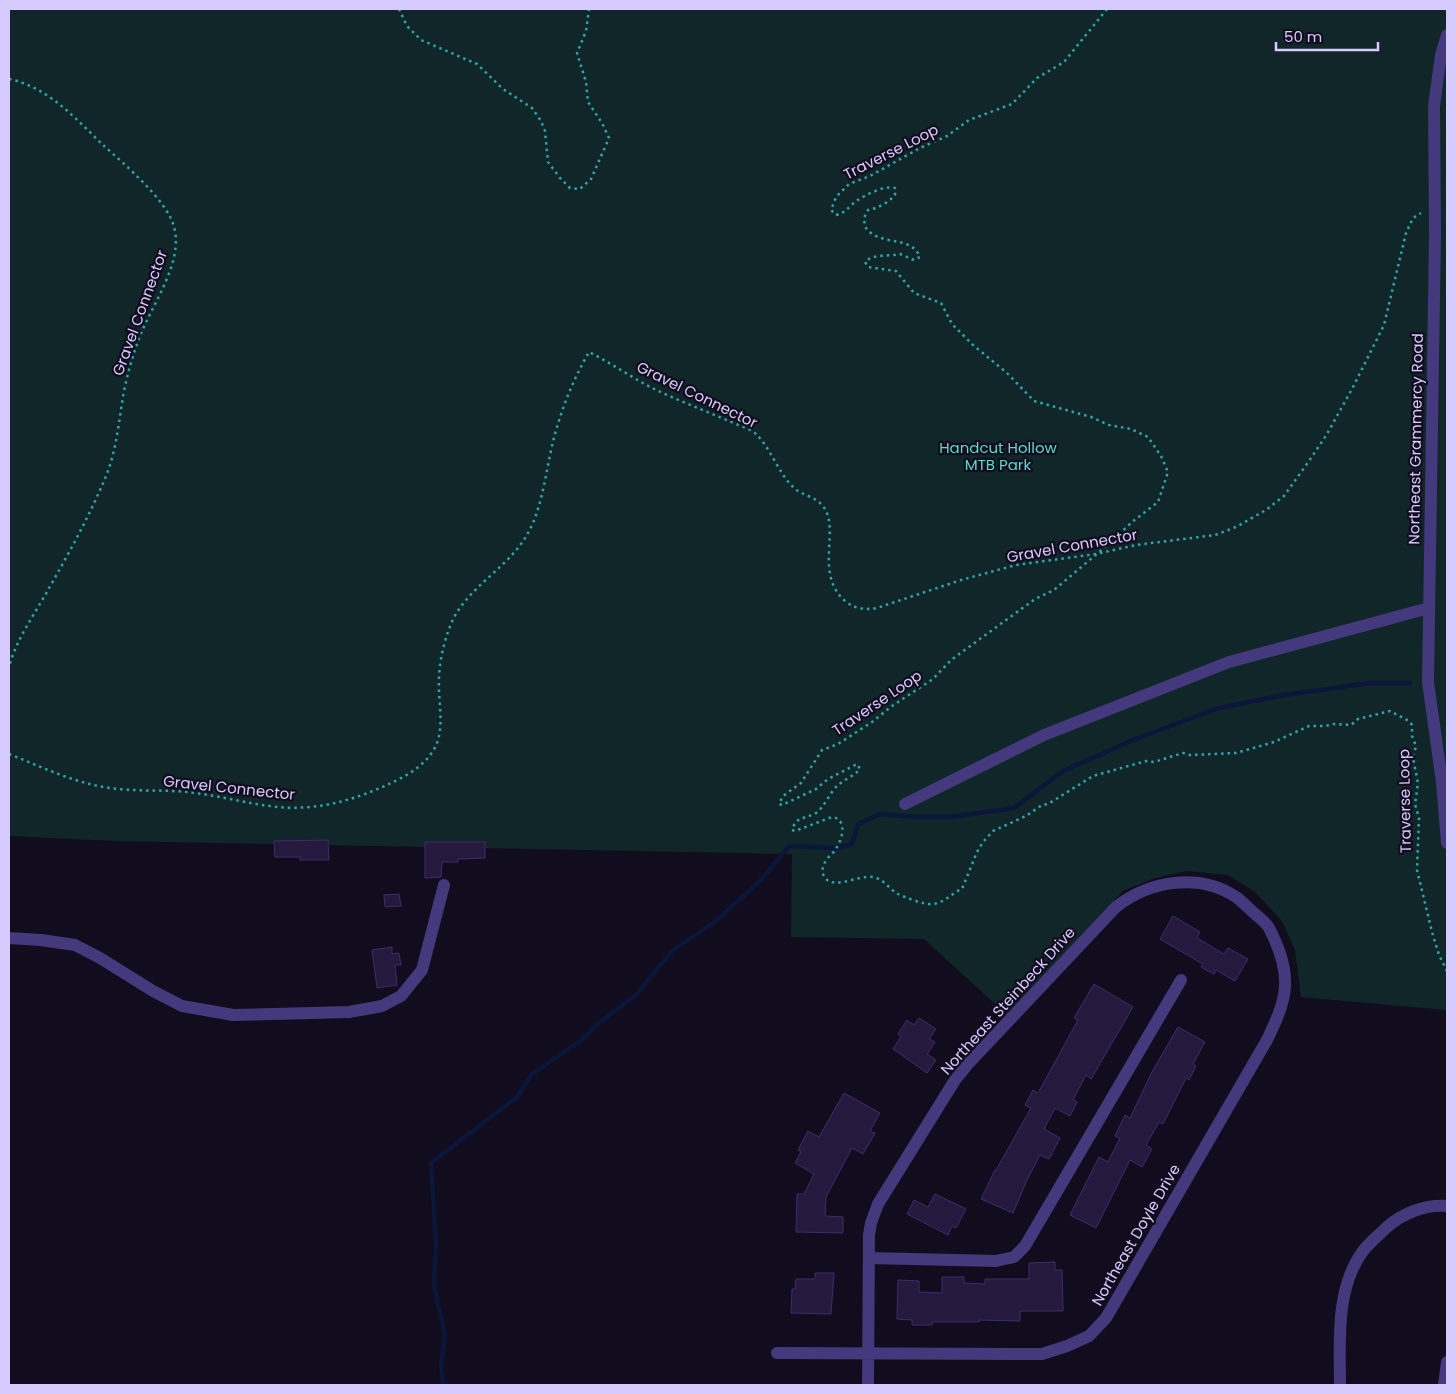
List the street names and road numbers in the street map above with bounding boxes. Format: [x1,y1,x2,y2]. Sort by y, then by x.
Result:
street label: Traverse Loop [840,119,942,185]
street label: Gravel Connector [107,247,172,379]
street label: Northeast Grammercy Road [1403,333,1428,545]
street label: Gravel Connector [633,356,762,433]
street label: Gravel Connector [1005,524,1139,567]
street label: Traverse Loop [828,665,926,740]
street label: Traverse Loop [1393,749,1416,853]
street label: Gravel Connector [162,770,296,805]
street label: Northeast Steinbeck Drive [935,922,1080,1079]
street label: Northeast Doyle Drive [1086,1160,1185,1310]

